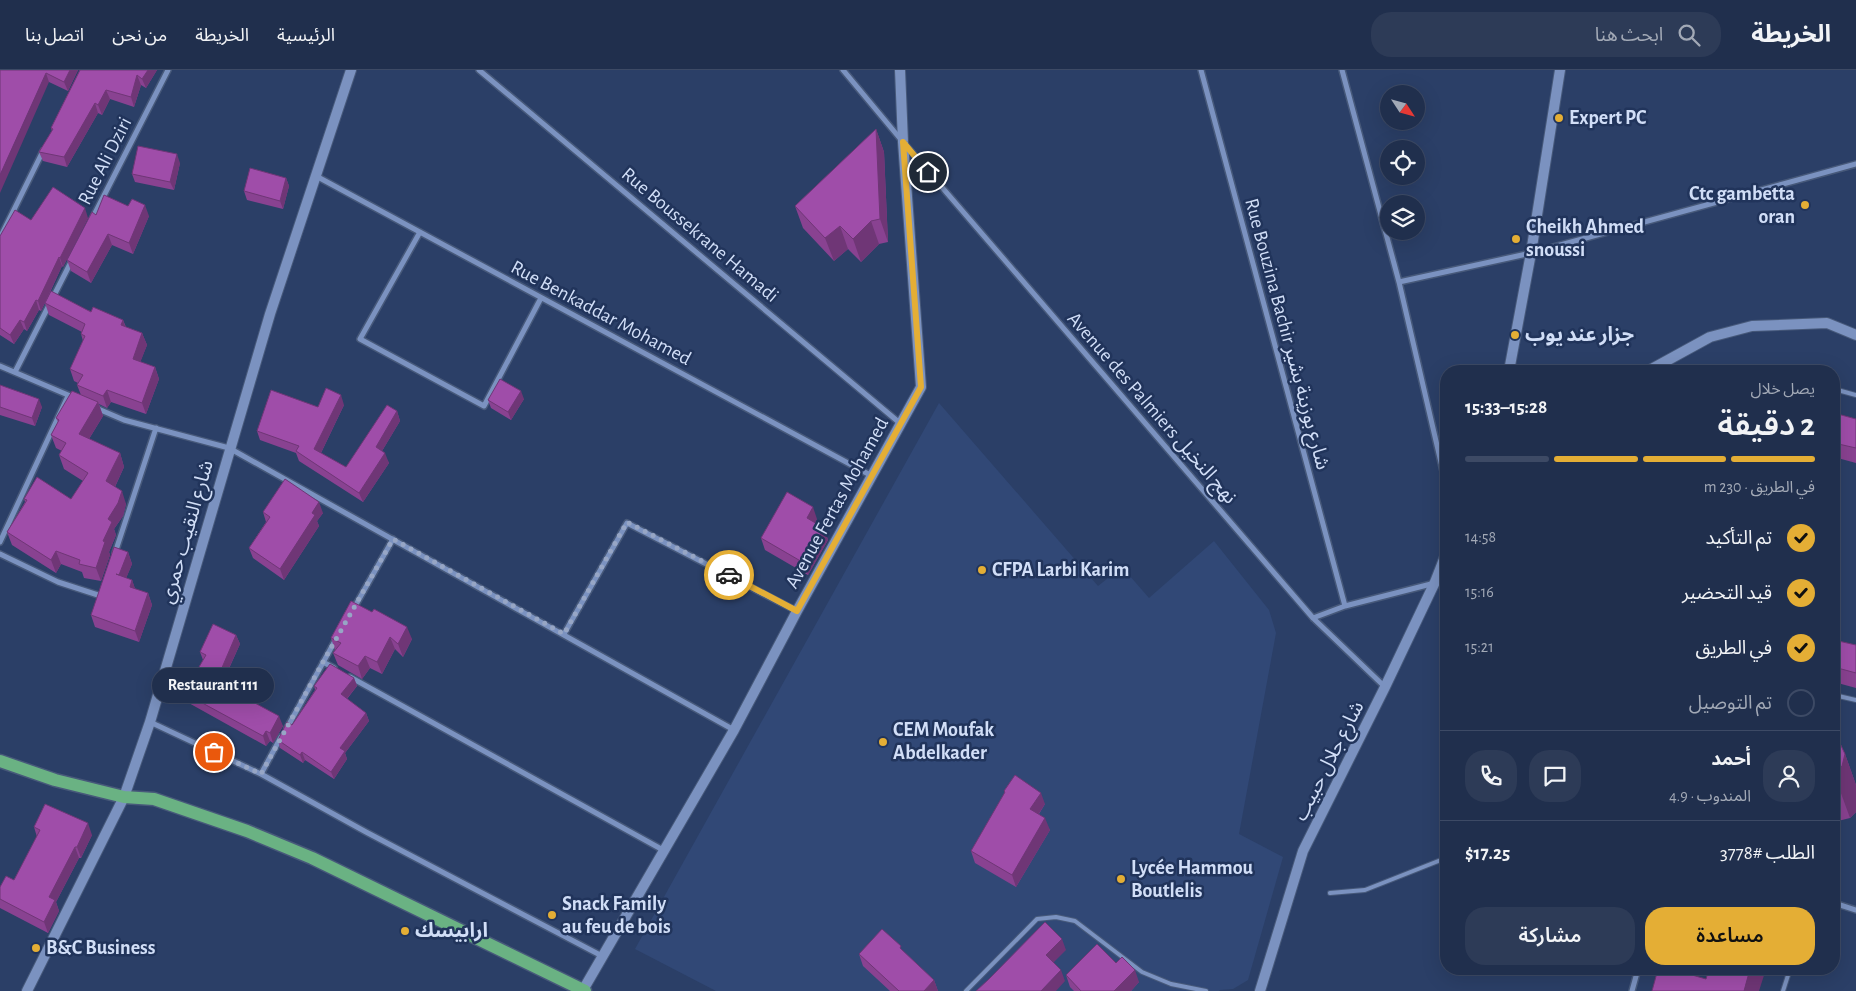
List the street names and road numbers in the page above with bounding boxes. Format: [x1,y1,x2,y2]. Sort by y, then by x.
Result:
street label: Rue Ali Dziri [74,114,136,208]
street label: Rue Boussekrane Hamadi [618,164,782,306]
street label: Rue Bouzina Bachir شارع بوزينة بشير [1237,196,1333,473]
street label: Rue Benkaddar Mohamed [507,257,695,369]
street label: Avenue des Palmiers نهج النخيل [1061,308,1240,510]
street label: Avenue Fertas Mohamed [782,414,892,592]
street label: شارع النقيب حمري [157,458,221,607]
street label: شارع جلال حبيب [1290,698,1371,826]

